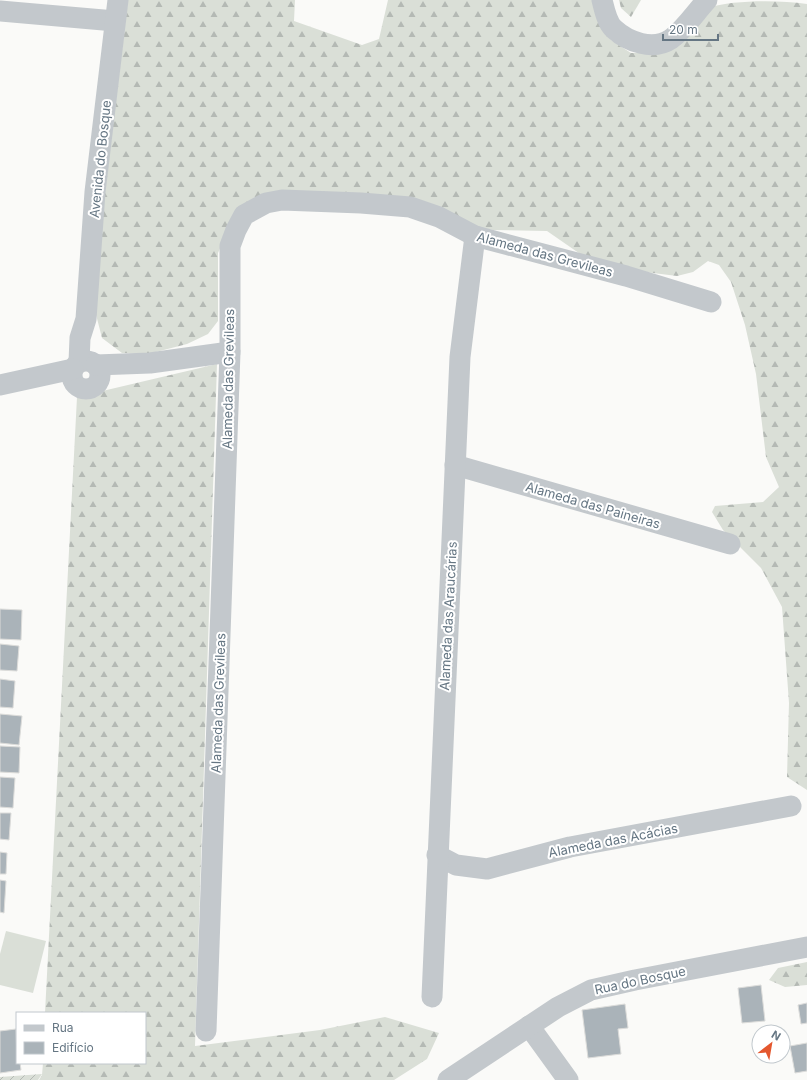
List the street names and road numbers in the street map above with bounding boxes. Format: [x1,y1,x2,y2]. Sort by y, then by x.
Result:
street label: Avenida do Bosque [86,99,114,219]
street label: Alameda das Grevileas [475,228,615,280]
street label: Alameda das Grevileas [219,309,237,449]
street label: Alameda das Paineiras [524,478,662,532]
street label: Alameda das Araucárias [436,541,460,691]
street label: Alameda das Grevileas [208,633,228,773]
street label: Alameda das Acácias [547,820,679,860]
street label: Rua do Bosque [593,963,687,997]

